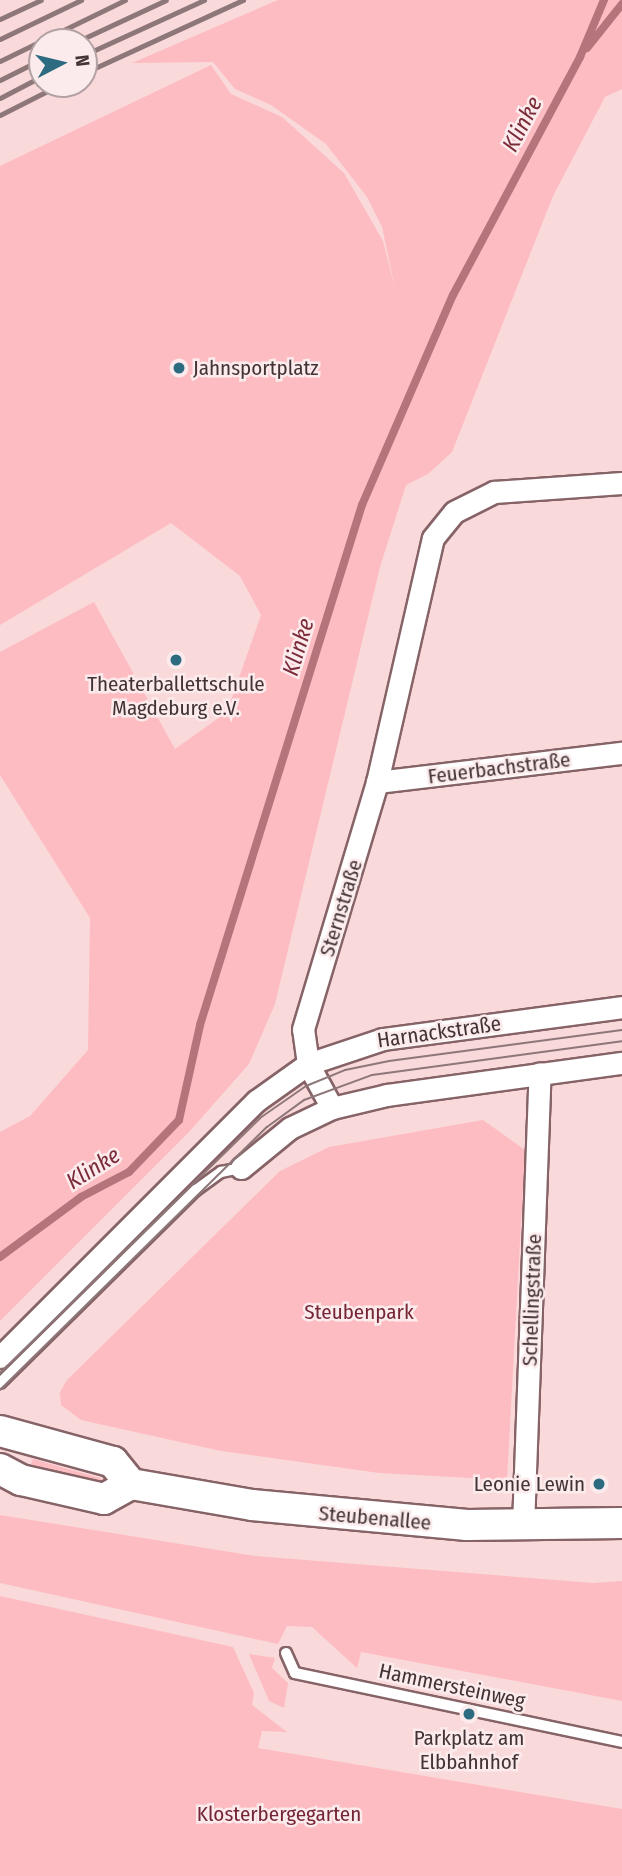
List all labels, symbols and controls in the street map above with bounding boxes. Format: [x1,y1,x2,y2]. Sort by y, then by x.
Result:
north arrow [28,28,98,98]
text: N [70,54,94,68]
water label: Klinke [496,92,548,156]
place label: Jahnsportplatz [193,355,319,381]
marker: Jahnsportplatz [171,360,187,376]
water label: Klinke [276,615,320,679]
marker: Theaterballettschule Magdeburg e.V. [168,652,184,668]
place label: Theaterballettschule Magdeburg e.V. [87,671,265,721]
street label: Feuerbachstraße [426,747,572,789]
street label: Sternstraße [314,856,368,960]
street label: Harnackstraße [375,1011,503,1053]
water label: Klinke [61,1141,125,1195]
street label: Schellingstraße [517,1233,547,1367]
park label: Steubenpark [304,1299,414,1325]
place label: Leonie Lewin [474,1471,585,1497]
marker: Leonie Lewin [591,1476,607,1492]
street label: Steubenallee [318,1501,432,1535]
street label: Hammersteinweg [377,1658,527,1714]
marker: Parkplatz am Elbbahnhof [461,1706,477,1722]
place label: Parkplatz am Elbbahnhof [414,1725,524,1775]
park label: Klosterbergegarten [197,1801,361,1827]

